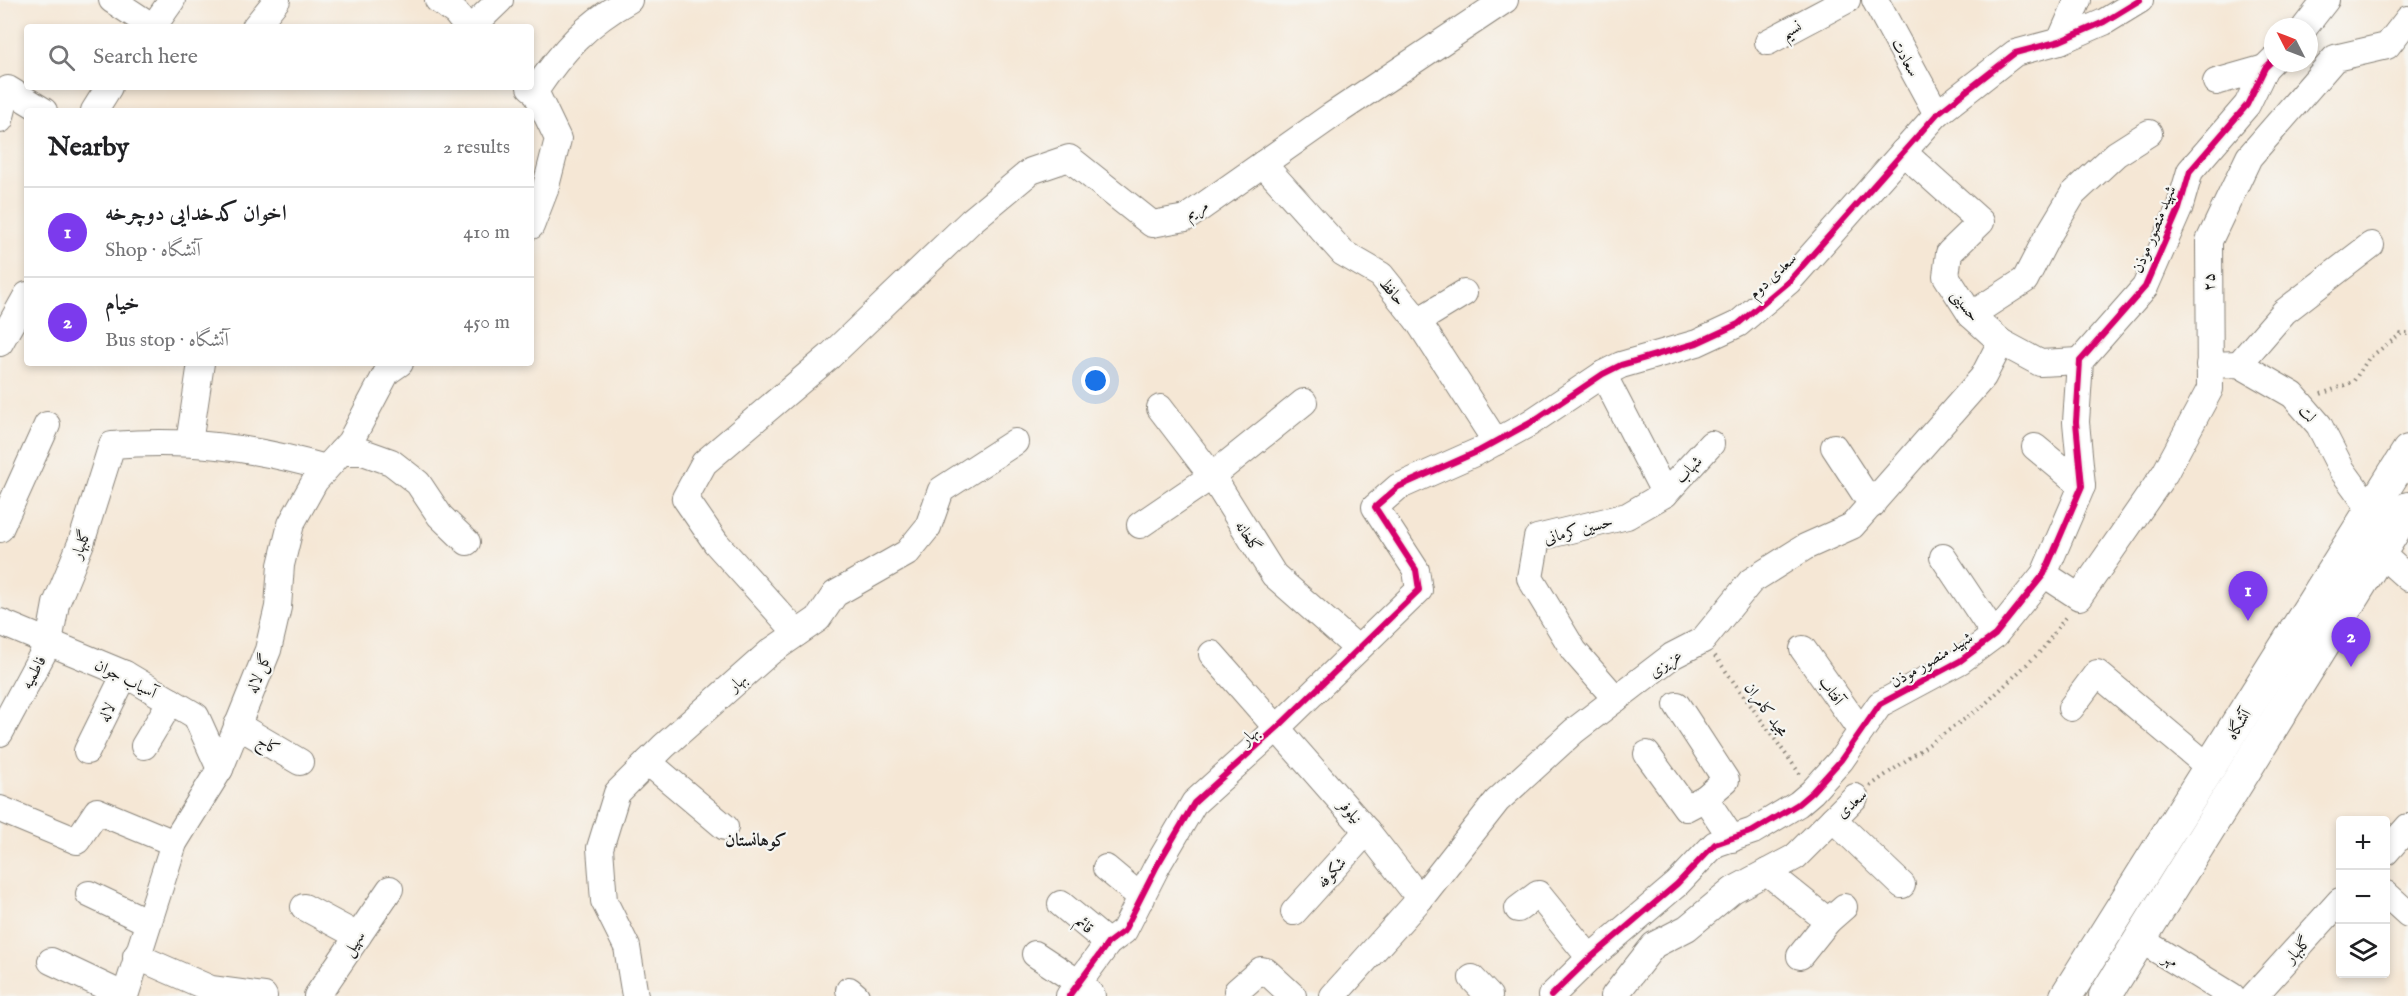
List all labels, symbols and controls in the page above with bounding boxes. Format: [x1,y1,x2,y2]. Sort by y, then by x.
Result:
street label: نسیم [1778,17,1808,49]
north arrow [2264,18,2318,72]
search box [24,24,534,90]
street label: سعادت [1886,35,1923,81]
icon: search [45,41,78,74]
text: Search here [93,43,198,71]
text: Nearby [48,131,129,164]
text: 2 results [443,135,510,160]
street label: شهید منصور موذن [2128,183,2182,277]
street label: مریم [1182,196,1214,228]
text: اخوان کدخدایی دوچرخه [105,200,287,228]
text: 1 [64,220,71,245]
text: 410 m [463,220,510,245]
text: Shop · آتشگاه [105,238,201,263]
street label: سعدی دوم [1745,249,1804,306]
street label: ۲۵ [2200,272,2220,292]
street label: حافظ [1374,274,1409,310]
street label: حسینی [1946,286,1983,326]
text: خیام [105,290,140,318]
text: 2 [63,310,72,335]
text: 450 m [463,310,510,335]
text: Bus stop · آتشگاه [105,328,229,353]
your location [1081,366,1110,395]
street label: لت [2293,401,2320,427]
street label: شهاب [1671,452,1707,489]
street label: حسین کرمانی [1542,512,1615,550]
street label: گلخانه [1230,517,1266,557]
street label: گلبهار [66,527,96,564]
pin: 1 [2228,572,2268,621]
pin: 2 [2332,618,2370,667]
street label: شهید منصور موذن [1887,628,1977,693]
street label: عزیزی [1645,646,1687,683]
street label: گل لاله [242,650,277,697]
street label: فاطمیه [18,653,52,693]
street label: آسیاب جوان [91,655,161,705]
street label: بهار [723,670,752,698]
street label: آفتاب [1813,672,1849,711]
street label: مجید کامران [1739,679,1792,742]
street label: لاله [95,700,121,726]
street label: آتشگاه [2221,704,2258,744]
street label: بهار [1235,723,1264,751]
street label: کاج [252,731,283,763]
street label: سعدی [1833,785,1872,824]
street label: نیلوفر [1332,794,1366,829]
map controls [2336,816,2390,978]
button: + [2336,816,2390,870]
district label: کوهانستان [725,830,787,853]
street label: شکوفه [1313,854,1352,893]
button: − [2336,870,2390,924]
street label: قائم [1069,912,1097,941]
button: layers [2336,924,2390,978]
street label: سهیل [339,927,371,961]
street label: گلبهار [2279,932,2316,970]
street label: مهر [2157,948,2181,973]

